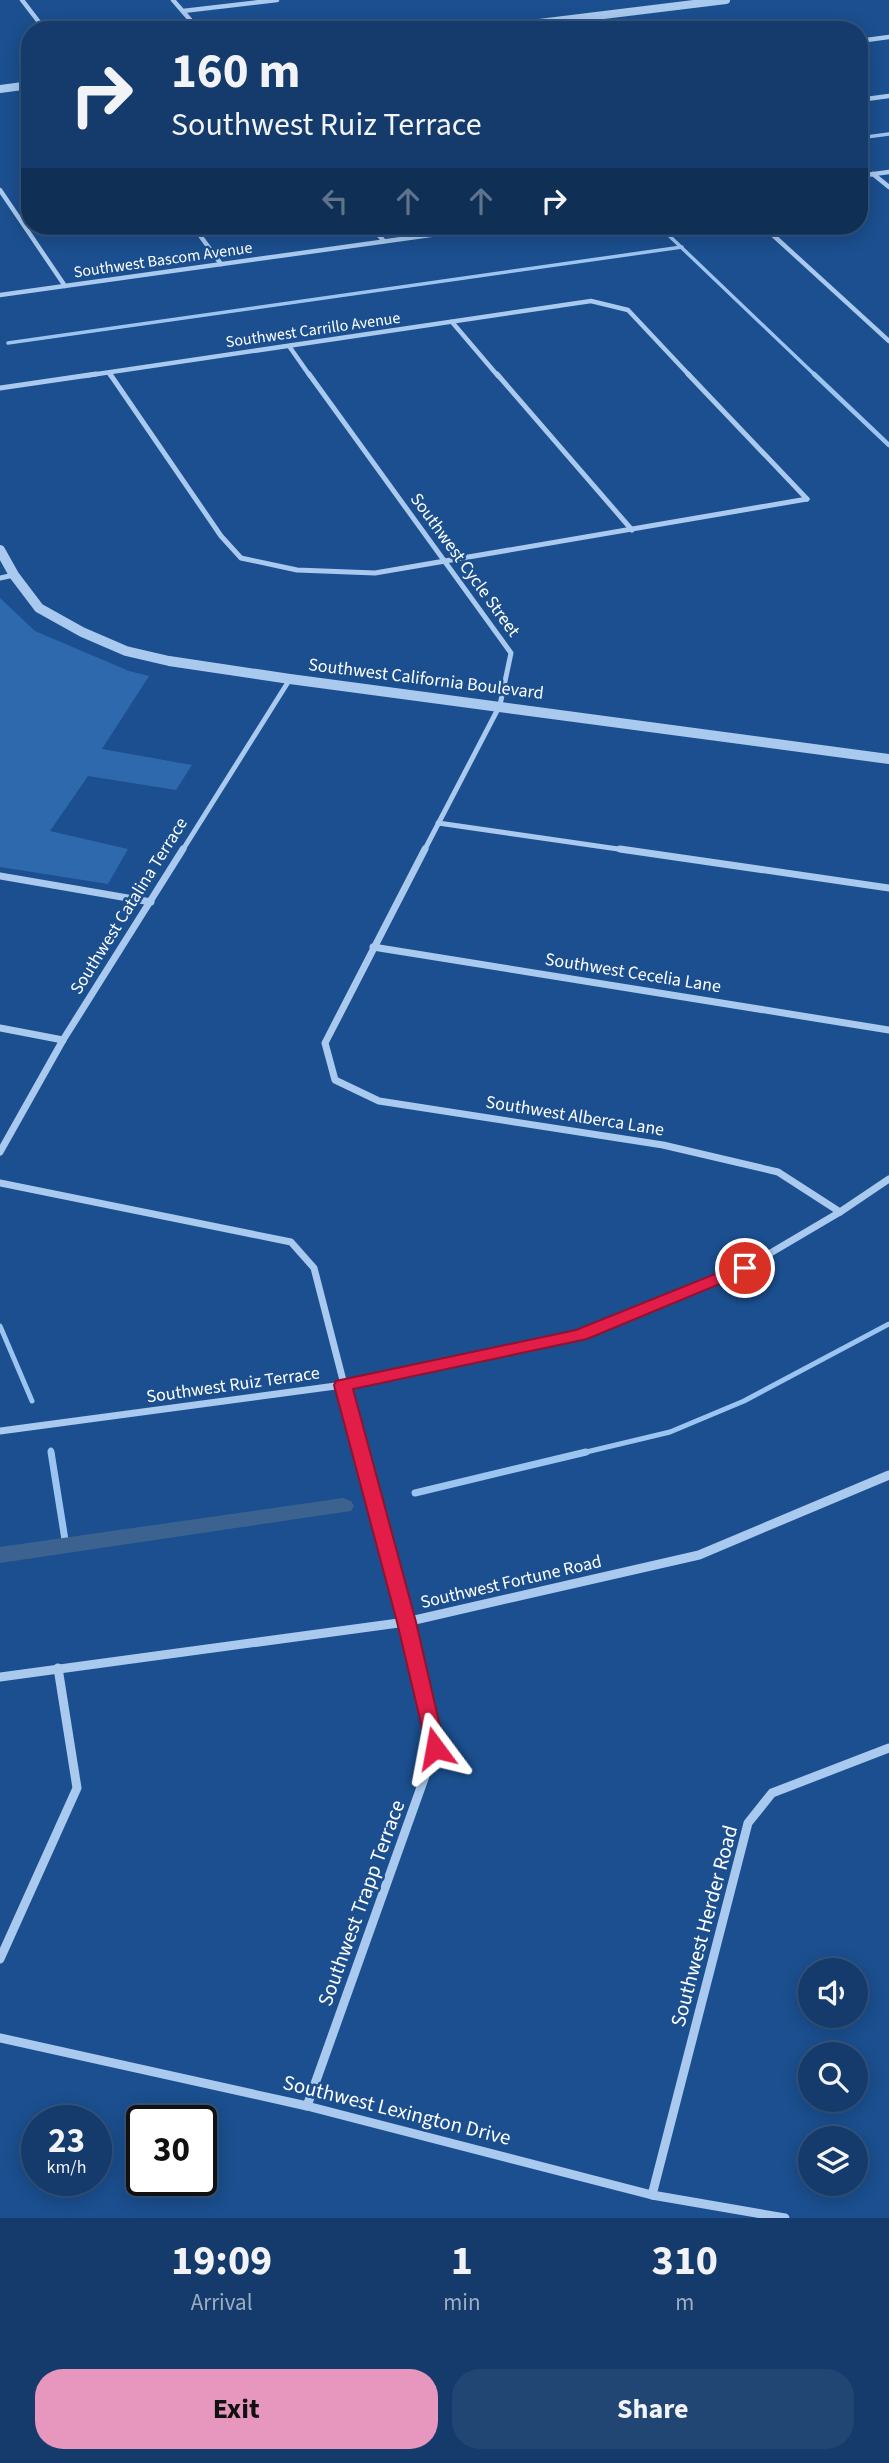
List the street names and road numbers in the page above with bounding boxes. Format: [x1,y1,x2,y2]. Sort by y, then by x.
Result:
street label: Southwest Bascom Avenue [72,237,254,283]
street label: Southwest Carrillo Avenue [224,307,402,353]
street label: Southwest Cycle Street [404,488,526,642]
street label: Southwest California Boulevard [307,652,545,706]
street label: Southwest Catalina Terrace [64,813,194,999]
street label: Southwest Cecelia Lane [543,947,723,999]
street label: Southwest Alberca Lane [484,1090,666,1142]
street label: Southwest Ruiz Terrace [145,1360,321,1410]
street label: Southwest Fortune Road [418,1549,604,1615]
street label: Southwest Trapp Terrace [310,1796,412,2010]
street label: Southwest Herder Road [663,1822,745,2030]
street label: Southwest Lexington Drive [280,2067,514,2153]

